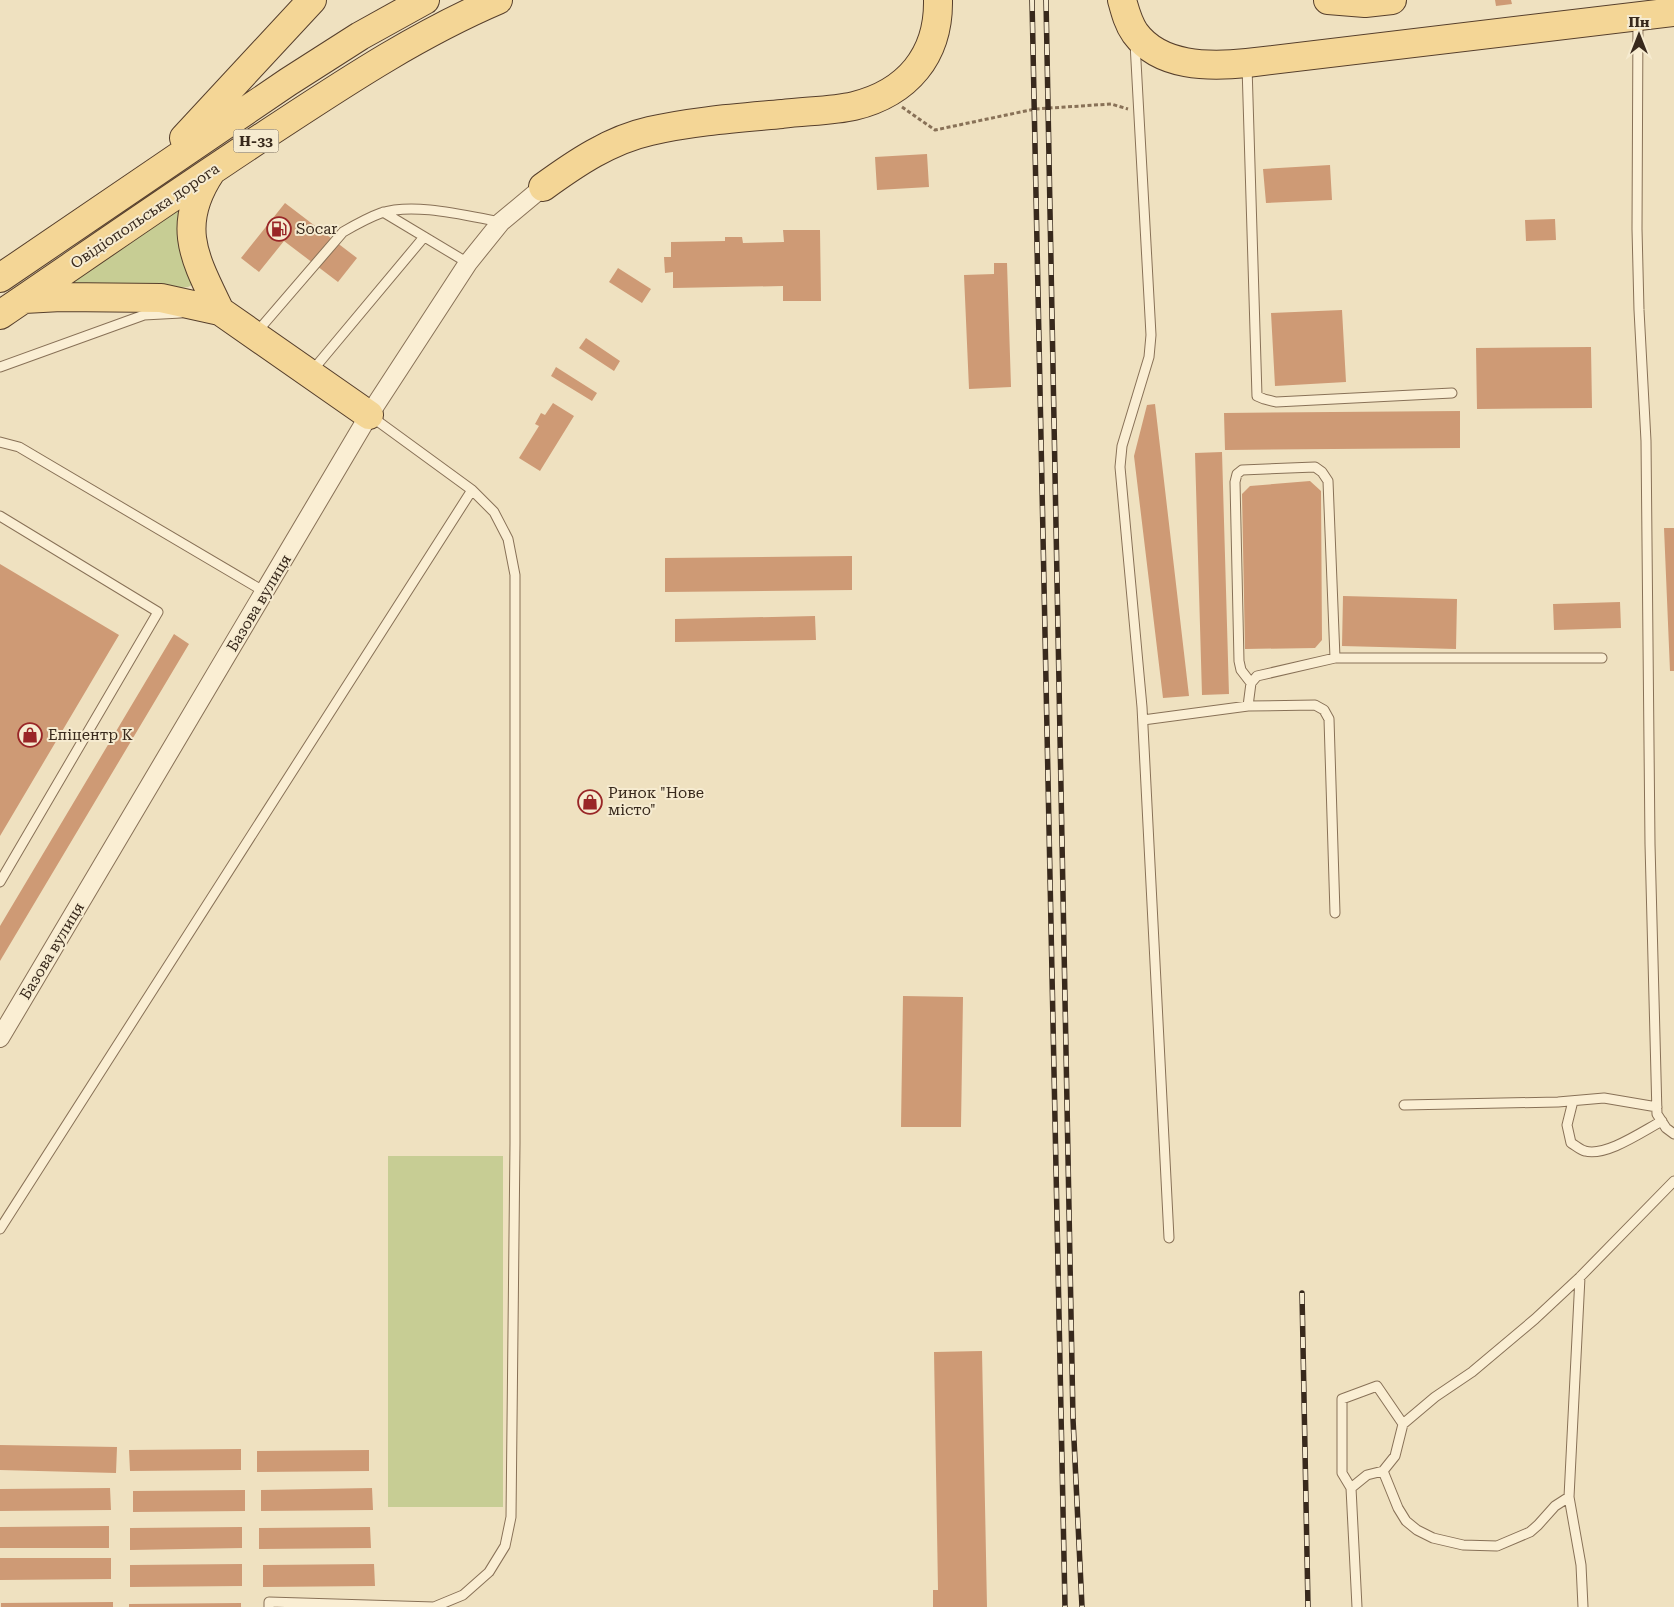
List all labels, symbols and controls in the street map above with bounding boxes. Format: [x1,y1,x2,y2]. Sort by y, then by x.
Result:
north arrow [1614,10,1664,60]
text: Пн [1629,14,1650,30]
road number: Н-33 [234,130,278,152]
street label: Овідіопольська дорога [67,159,223,273]
fuel station icon: Socar [266,216,292,242]
place label: Socar [296,220,337,238]
street label: Базова вулиця [223,551,295,655]
shop icon: Епіцентр К [17,722,43,748]
place label: Епіцентр К [48,726,133,744]
place label: Ринок "Нове місто" [608,784,704,819]
shop icon: Ринок "Нове місто" [577,789,603,815]
street label: Базова вулиця [16,899,88,1003]

